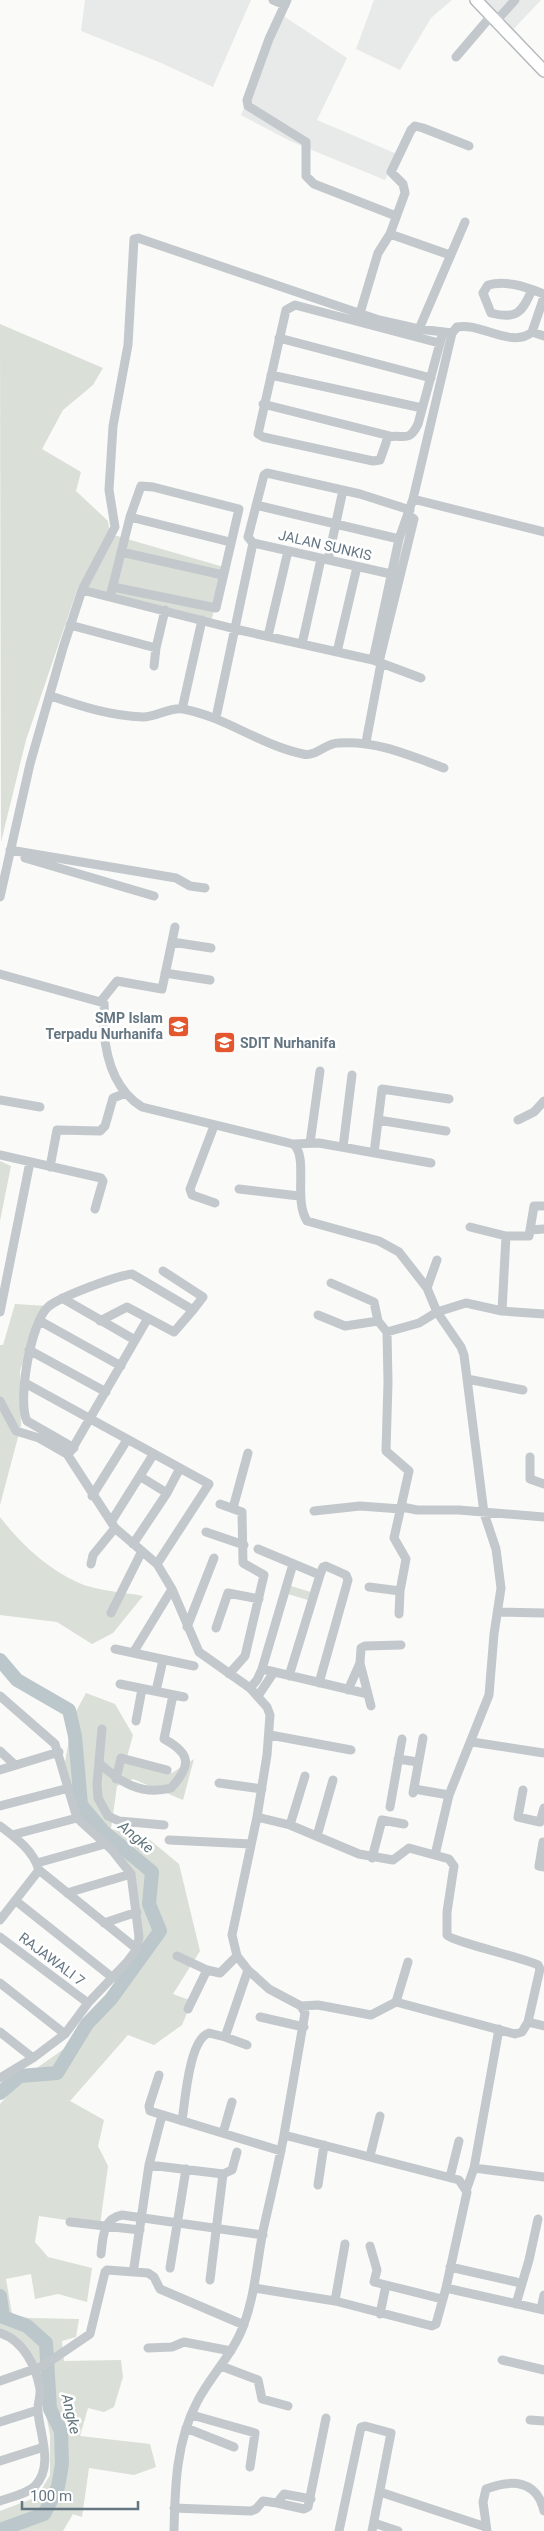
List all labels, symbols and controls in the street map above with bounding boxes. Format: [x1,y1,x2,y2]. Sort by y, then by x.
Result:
street label: JALAN SUNKIS [277,526,373,564]
place label: SMP Islam Terpadu Nurhanifa [45,1010,163,1042]
school or university icon: SMP Islam Terpadu Nurhanifa [167,1014,191,1038]
school or university icon: SDIT Nurhanifa [212,1031,236,1055]
place label: SDIT Nurhanifa [240,1035,336,1051]
water label: Angke [114,1816,158,1857]
street label: RAJAWALI 7 [16,1929,88,1989]
water label: Angke [57,2391,84,2436]
scale bar [22,2478,139,2510]
text: 100 m [30,2487,72,2505]

